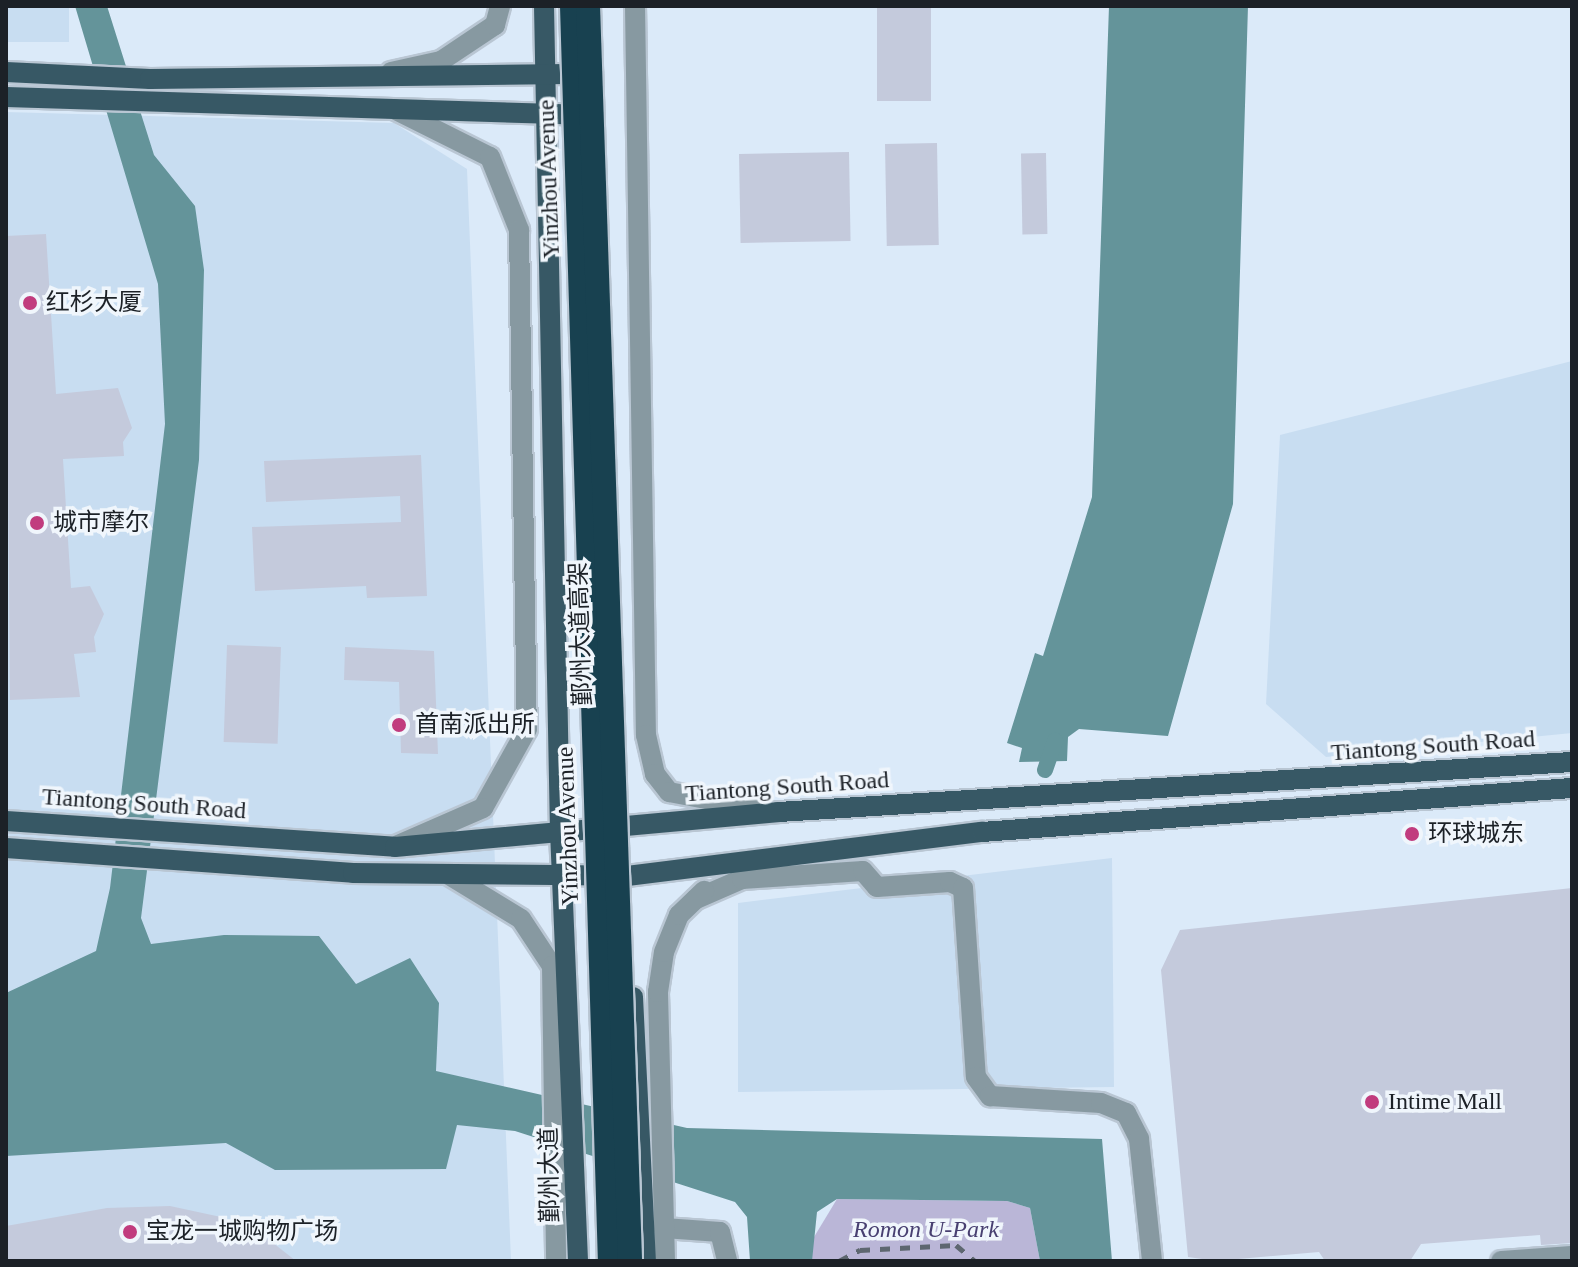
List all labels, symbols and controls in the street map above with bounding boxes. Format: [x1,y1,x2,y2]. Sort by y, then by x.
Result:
street label: Yinzhou Avenue [532,98,566,260]
place label: 红杉大厦 [46,289,142,317]
marker: 红杉大厦 [21,294,39,312]
place label: 城市摩尔 [53,509,149,537]
marker: 城市摩尔 [28,514,46,532]
street label: 鄞州大道高架 [564,562,598,706]
place label: 首南派出所 [415,711,535,739]
marker: 首南派出所 [390,716,408,734]
street label: Tiantong South Road [1330,725,1536,767]
street label: Yinzhou Avenue [551,745,585,907]
street label: Tiantong South Road [684,766,890,808]
street label: Tiantong South Road [41,783,247,825]
place label: 环球城东 [1428,820,1524,848]
marker: 环球城东 [1403,825,1421,843]
place label: Intime Mall [1388,1088,1502,1116]
marker: Intime Mall [1363,1093,1381,1111]
street label: 鄞州大道 [535,1127,565,1223]
park label: Romon U-Park [853,1216,999,1244]
place label: 宝龙一城购物广场 [146,1218,338,1246]
marker: 宝龙一城购物广场 [121,1223,139,1241]

